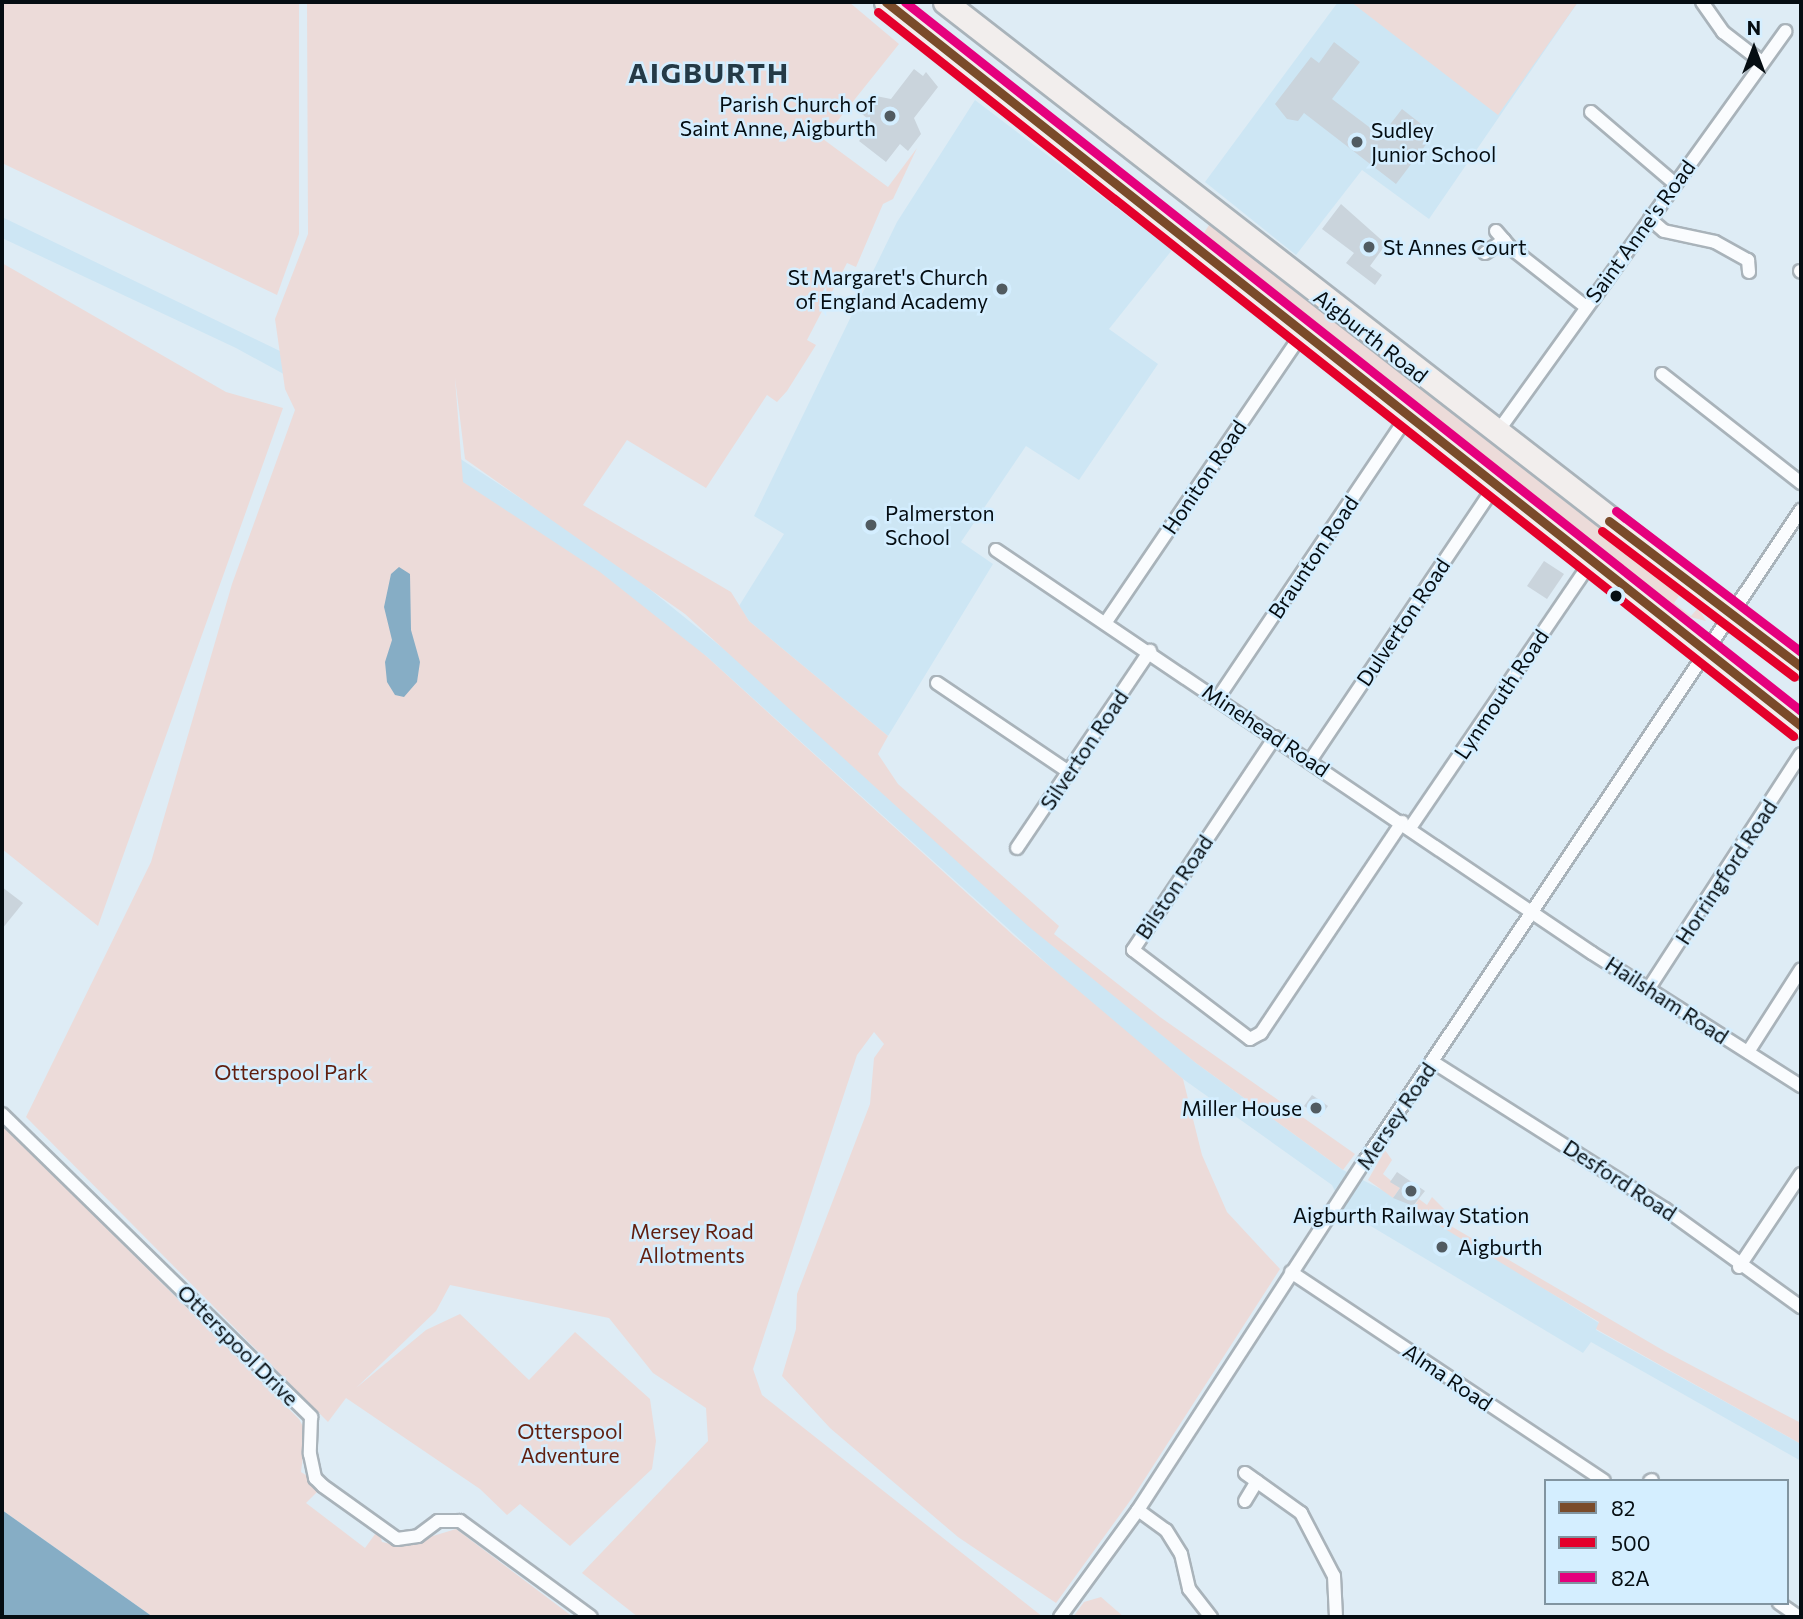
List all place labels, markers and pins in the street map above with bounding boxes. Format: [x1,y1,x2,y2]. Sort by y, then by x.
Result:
place label: Parish Church of Saint Anne, Aigburth [680,91,876,141]
marker: Parish Church of Saint Anne, Aigburth [882,108,898,124]
place label: Sudley Junior School [1371,117,1496,167]
marker: Sudley Junior School [1349,134,1365,150]
place label: St Annes Court [1383,234,1527,260]
marker: St Annes Court [1361,239,1377,255]
place label: St Margaret's Church of England Academy [788,264,988,314]
marker: St Margaret's Church of England Academy [994,281,1010,297]
place label: Palmerston School [885,500,994,550]
marker: Palmerston School [863,517,879,533]
unlabelled marker [1609,589,1623,603]
place label: Miller House [1182,1095,1302,1121]
marker: Miller House [1308,1100,1324,1116]
marker: Aigburth Railway Station [1403,1183,1419,1199]
place label: Aigburth Railway Station [1293,1202,1529,1228]
place label: Aigburth [1458,1234,1542,1260]
marker: Aigburth [1432,1237,1452,1257]

